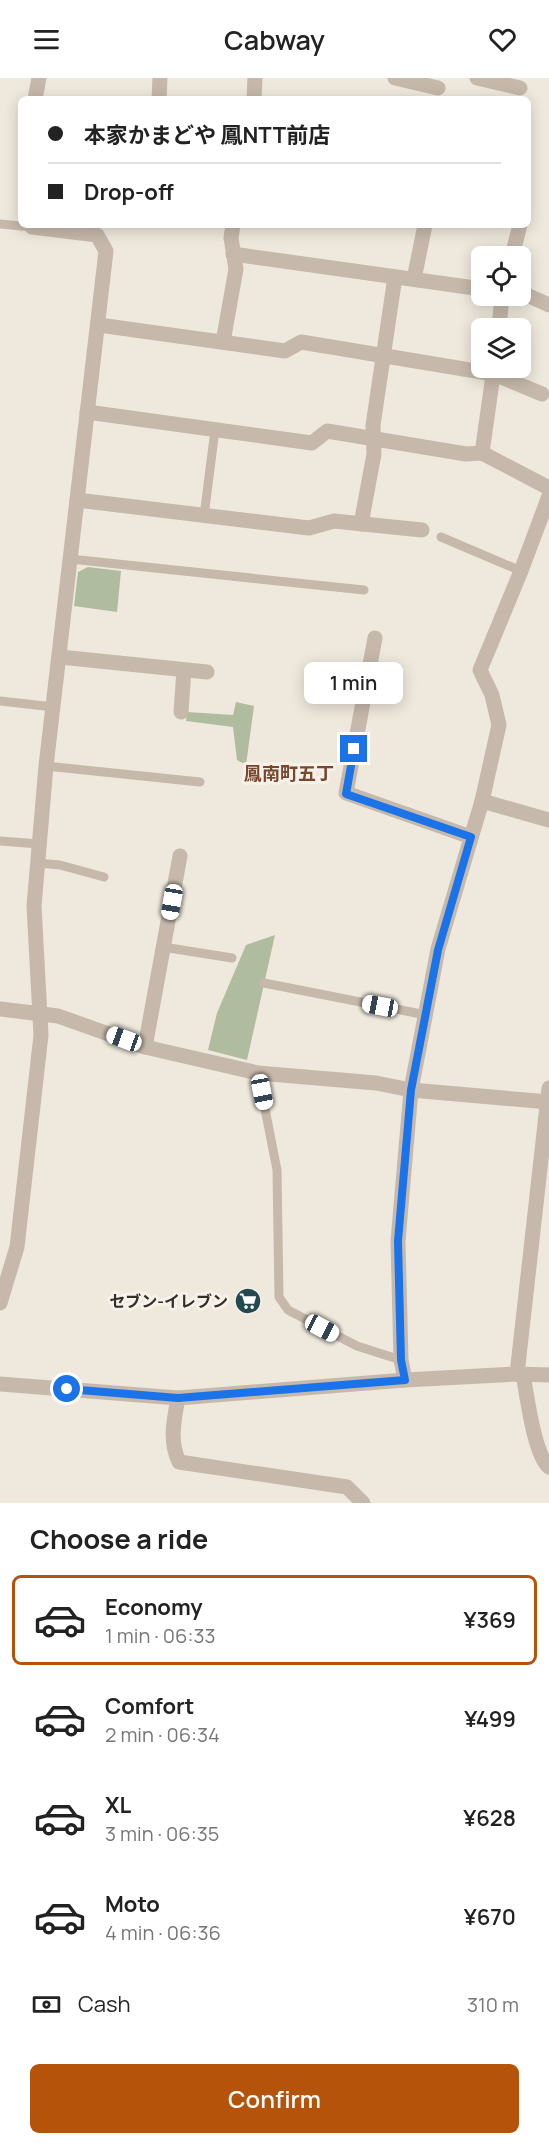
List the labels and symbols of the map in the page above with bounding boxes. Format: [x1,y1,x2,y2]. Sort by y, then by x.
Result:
callout: 1 min [304,662,404,704]
route end [340,735,367,762]
district label: 鳳南町五丁 [244,761,334,785]
car [160,883,184,921]
car [361,994,399,1018]
car [104,1024,144,1054]
car [250,1073,274,1111]
supermarket icon: セブン-イレブン [233,1286,263,1316]
place label: セブン-イレブン [109,1290,228,1312]
car [302,1312,342,1344]
route start [53,1375,80,1402]

